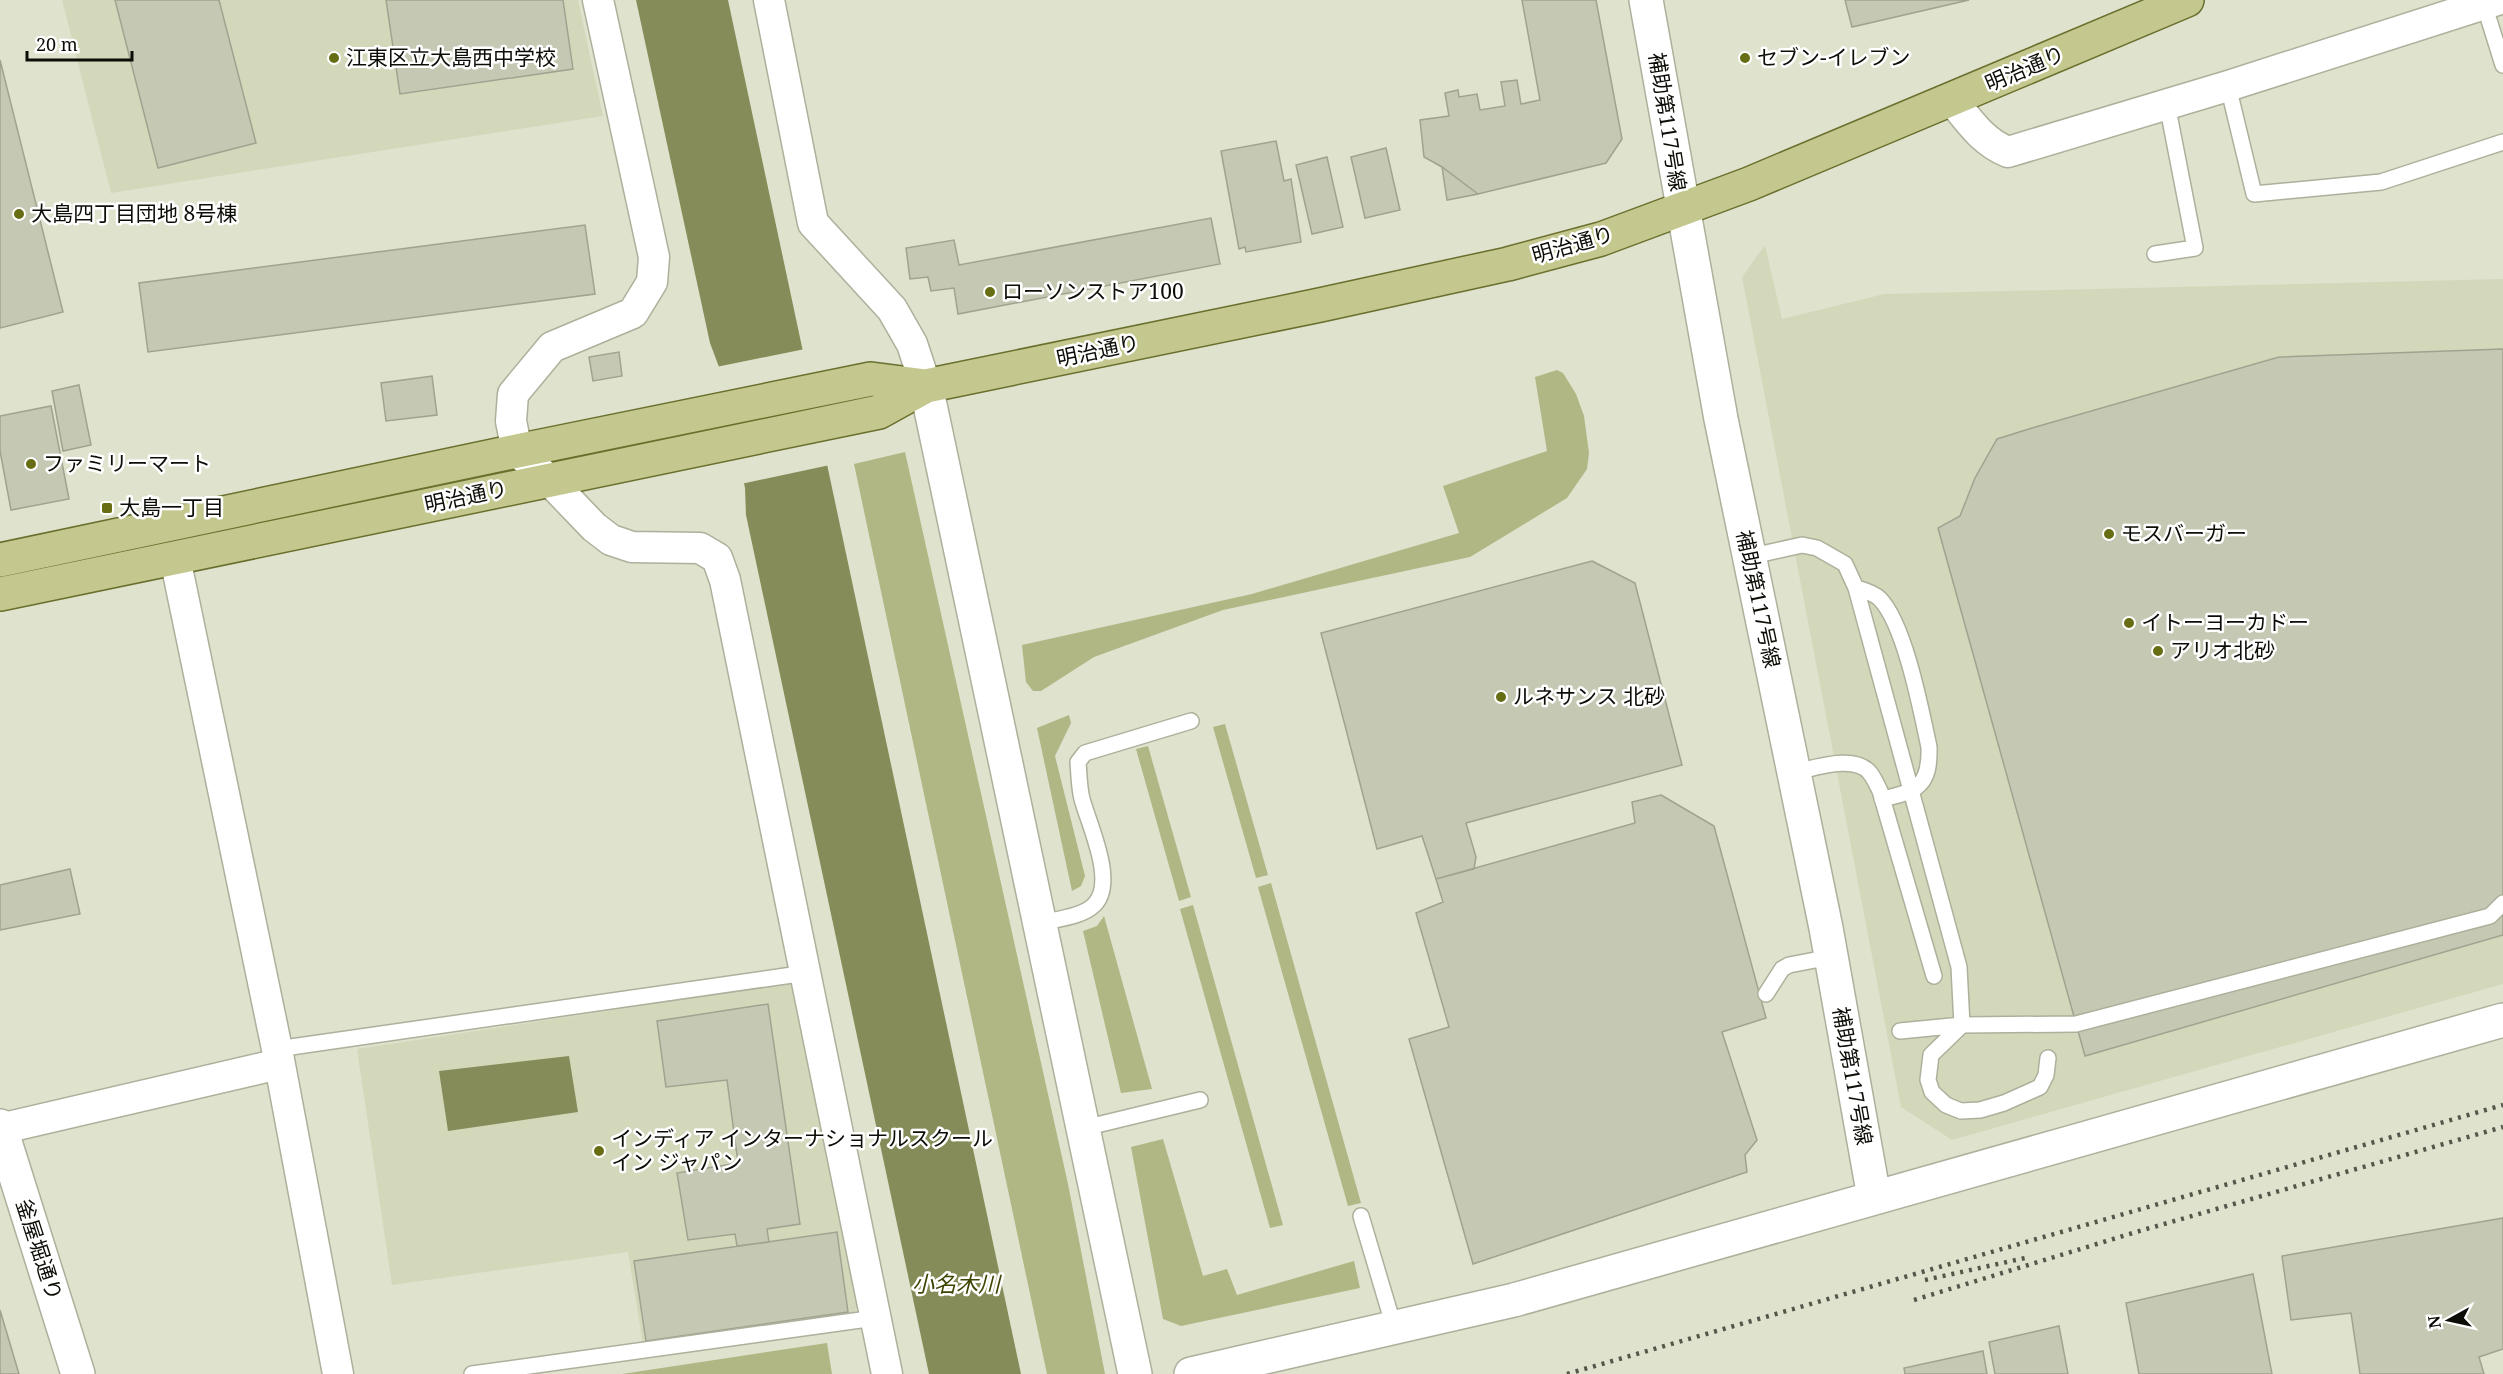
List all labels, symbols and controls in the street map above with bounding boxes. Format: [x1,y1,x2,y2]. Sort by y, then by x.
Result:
scale bar [27,24,132,62]
text: 20 m [36,32,78,56]
street label: 明治通り [1980,39,2069,97]
place label: 江東区立大島西中学校 [346,43,556,71]
place label: セブン-イレブン [1757,43,1911,71]
street label: 補助第117号線 [1643,50,1693,193]
marker: 江東区立大島西中学校 [327,51,341,65]
marker: セブン-イレブン [1738,51,1752,65]
place label: 大島四丁目団地 8号棟 [31,199,237,227]
marker: 大島四丁目団地 8号棟 [12,207,26,221]
street label: 明治通り [1528,219,1617,269]
place label: ローソンストア100 [1002,277,1184,305]
marker: ローソンストア100 [983,285,997,299]
street label: 明治通り [1054,328,1142,372]
place label: ファミリーマート [43,449,211,477]
marker: ファミリーマート [24,457,38,471]
street label: 明治通り [422,474,510,518]
place label: 大島一丁目 [119,493,224,521]
marker: 大島一丁目 [100,501,114,515]
place label: モスバーガー [2121,519,2247,547]
street label: 補助第117号線 [1731,527,1787,670]
marker: モスバーガー [2102,527,2116,541]
place label: イトーヨーカドー [2141,608,2309,636]
marker: イトーヨーカドー [2122,616,2136,630]
place label: アリオ北砂 [2170,636,2275,664]
marker: アリオ北砂 [2151,644,2165,658]
place label: ルネサンス 北砂 [1513,682,1665,710]
marker: ルネサンス 北砂 [1494,690,1508,704]
street label: 補助第117号線 [1827,1004,1879,1147]
place label: インディア インターナショナルスクール イン ジャパン [611,1124,993,1176]
marker: インディア インターナショナルスクール イン ジャパン [592,1144,606,1158]
street label: 釜屋堀通り [10,1195,69,1304]
water label: 小名木川 [912,1268,1002,1298]
north arrow [2419,1290,2479,1350]
text: N [2422,1314,2446,1330]

